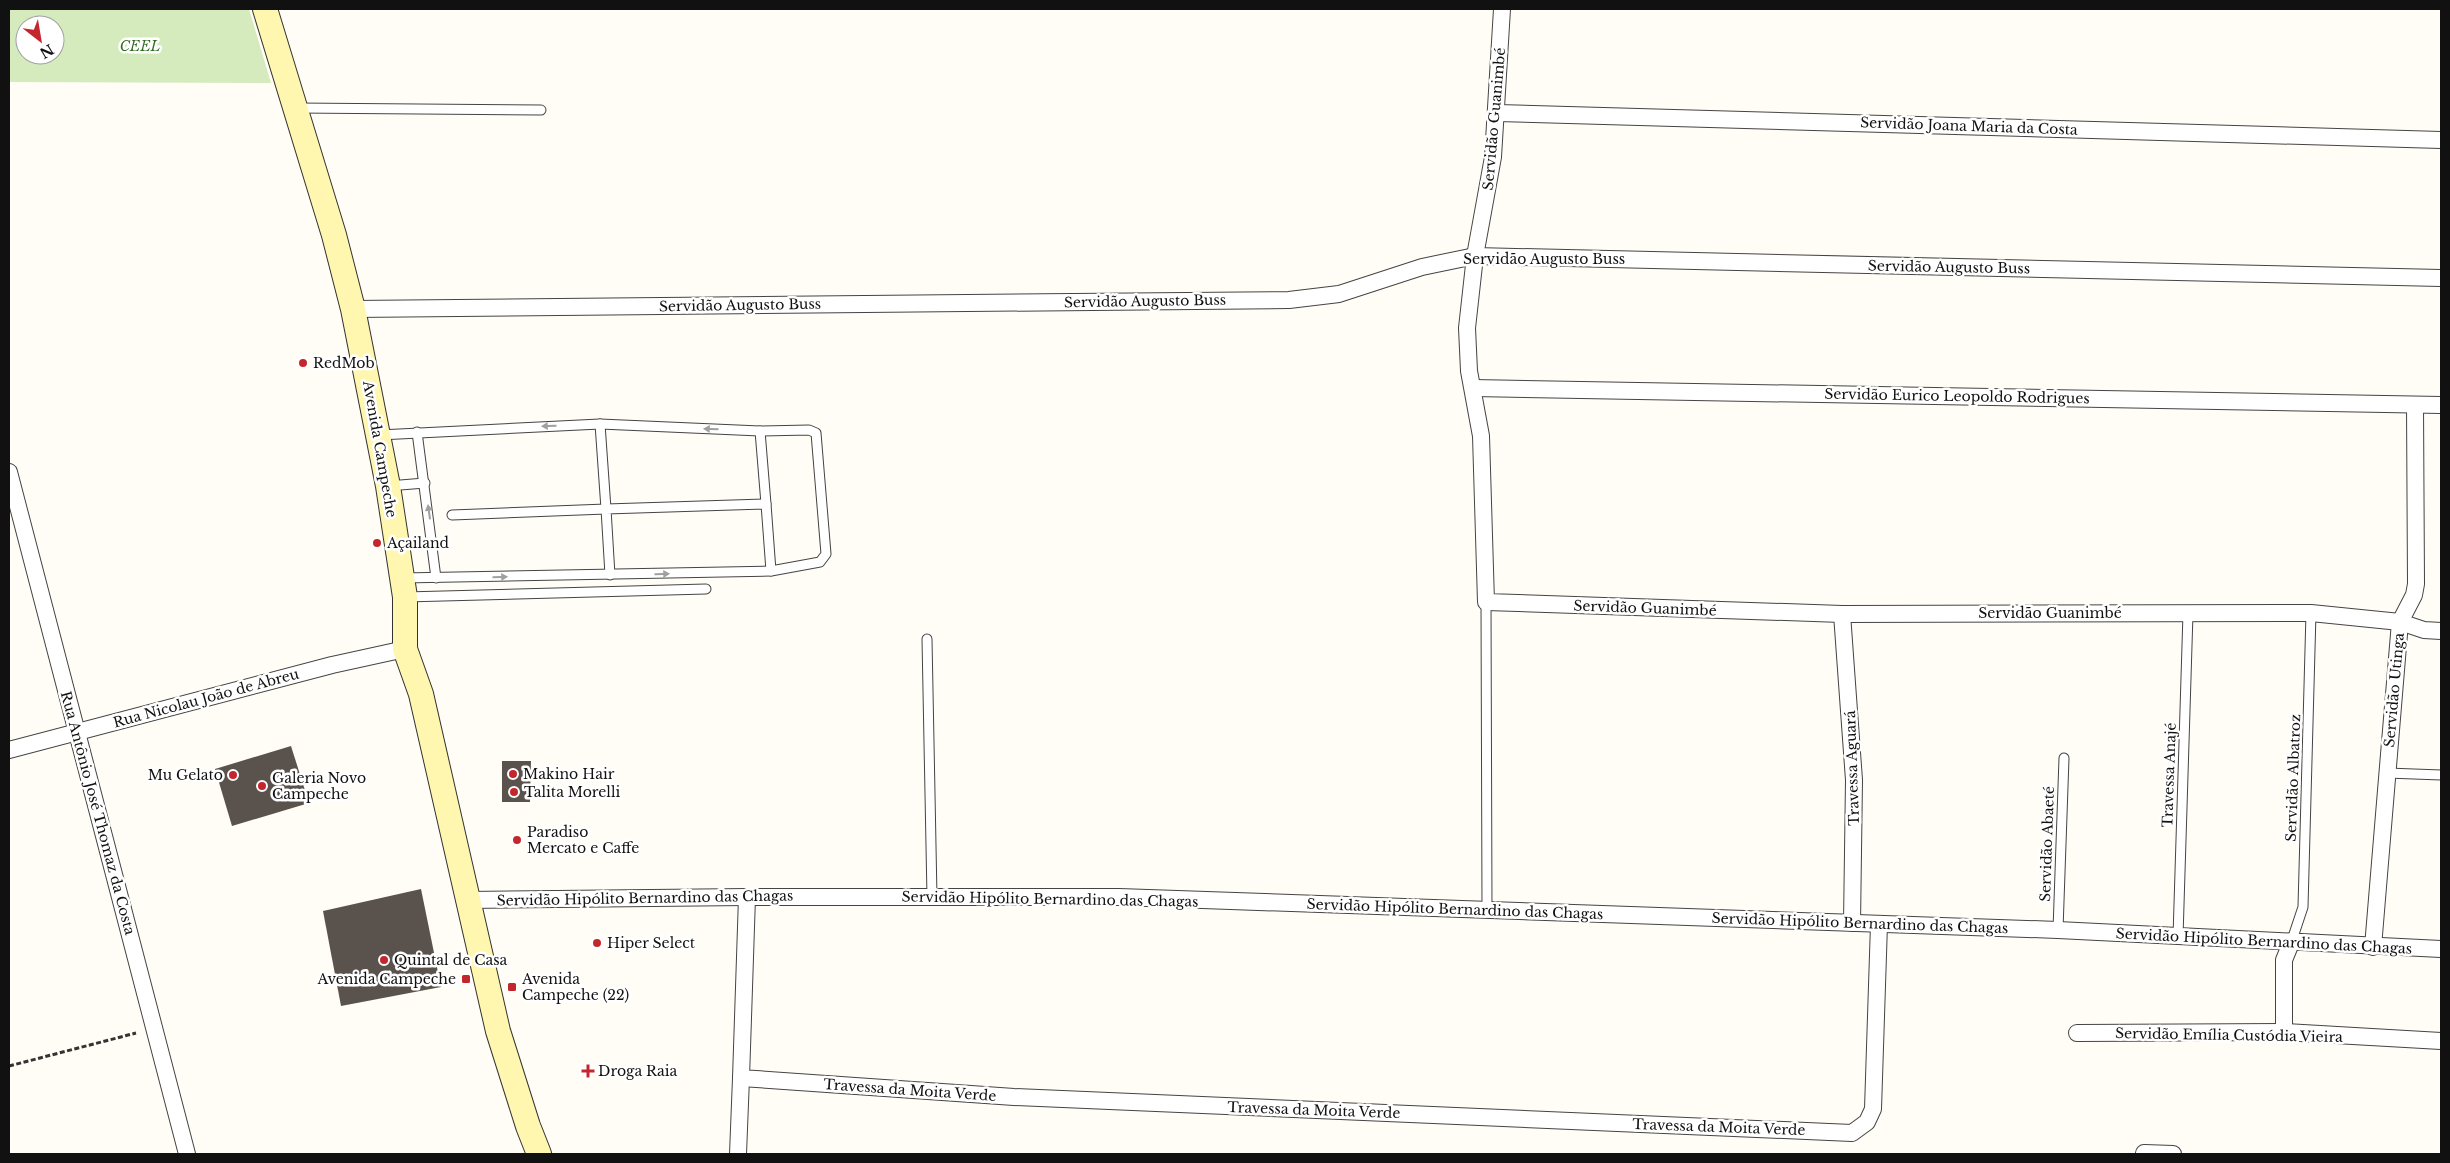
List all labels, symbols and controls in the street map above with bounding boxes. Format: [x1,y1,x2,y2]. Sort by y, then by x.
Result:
north arrow [15,15,65,65]
park label: CEEL [120,37,161,55]
text: N [36,40,57,62]
street label: Servidão Guanimbé [1479,47,1509,191]
street label: Servidão Joana Maria da Costa [1860,113,2078,139]
street label: Servidão Augusto Buss [1463,250,1625,268]
street label: Servidão Augusto Buss [1868,257,2030,277]
street label: Servidão Augusto Buss [1064,291,1226,311]
street label: Servidão Augusto Buss [659,295,821,315]
place label: RedMob [313,354,375,372]
marker: RedMob [297,357,309,369]
street label: Avenida Campeche [359,378,401,519]
street label: Servidão Eurico Leopoldo Rodrigues [1824,385,2090,407]
one-way arrow [541,422,557,430]
one-way arrow [703,424,719,432]
one-way arrow [425,504,433,520]
place label: Açailand [386,534,450,552]
marker: Açailand [371,537,383,549]
one-way arrow [655,569,671,577]
one-way arrow [492,573,508,581]
street label: Servidão Guanimbé [1573,597,1717,619]
street label: Servidão Guanimbé [1978,604,2122,622]
street label: Servidão Utinga [2380,632,2408,748]
street label: Rua Nicolau João de Abreu [111,664,301,731]
street label: Rua Antônio José Thomaz da Costa [57,689,139,937]
street label: Travessa Aguará [1841,710,1863,826]
street label: Servidão Albatroz [2282,714,2304,842]
street label: Travessa Anajé [2158,722,2180,828]
place label: Makino Hair [523,765,615,783]
place label: Mu Gelato [148,766,223,784]
marker: Makino Hair [507,768,519,780]
marker: Mu Gelato [227,769,239,781]
place label: Galeria Novo Campeche [272,769,366,803]
marker: Galeria Novo Campeche [256,780,268,792]
place label: Talita Morelli [524,783,620,801]
marker: Talita Morelli [508,786,520,798]
street label: Servidão Abaeté [2036,786,2058,902]
place label: Paradiso Mercato e Caffe [527,823,639,857]
marker: Paradiso Mercato e Caffe [511,834,523,846]
street label: Servidão Hipólito Bernardino das Chagas [497,886,793,910]
street label: Servidão Hipólito Bernardino das Chagas [902,887,1198,911]
street label: Servidão Hipólito Bernardino das Chagas [1306,895,1604,923]
street label: Servidão Hipólito Bernardino das Chagas [1711,909,2009,937]
street label: Servidão Hipólito Bernardino das Chagas [2115,924,2413,958]
place label: Hiper Select [607,934,696,952]
marker: Hiper Select [591,937,603,949]
place label: Quintal de Casa [394,951,508,969]
marker: Quintal de Casa [378,954,390,966]
place label: Avenida Campeche [317,970,456,988]
place label: Avenida Campeche (22) [521,970,629,1004]
marker: Avenida Campeche [460,973,472,985]
marker: Avenida Campeche (22) [506,981,518,993]
street label: Servidão Emília Custódia Vieira [2115,1024,2343,1046]
place label: Droga Raia [598,1062,678,1080]
marker: Droga Raia [582,1065,594,1077]
street label: Travessa da Moita Verde [823,1075,997,1105]
street label: Travessa da Moita Verde [1227,1098,1401,1122]
street label: Travessa da Moita Verde [1632,1115,1806,1139]

